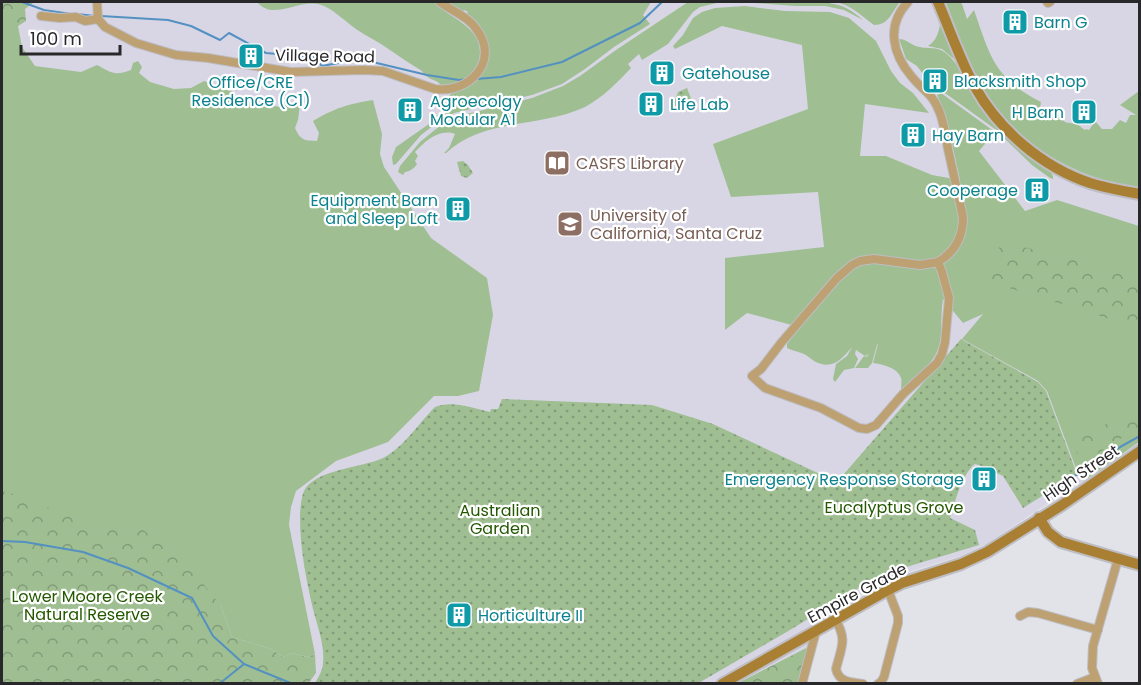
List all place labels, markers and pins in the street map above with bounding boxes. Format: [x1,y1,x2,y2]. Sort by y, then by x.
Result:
building icon: Barn G [1000,7,1030,37]
place label: Barn G [1034,11,1088,34]
building icon: Office/CRE Residence (C1) [236,41,266,71]
building icon: Gatehouse [647,58,677,88]
place label: Gatehouse [682,62,770,85]
building icon: Blacksmith Shop [920,66,950,96]
place label: Blacksmith Shop [954,70,1086,93]
place label: Office/CRE Residence (C1) [192,71,310,112]
building icon: Life Lab [636,89,666,119]
place label: Agroecolgy Modular A1 [430,90,521,131]
place label: Life Lab [670,93,729,116]
building icon: Agroecolgy Modular A1 [395,95,425,125]
building icon: H Barn [1069,97,1099,127]
place label: H Barn [1012,101,1064,124]
building icon: Hay Barn [898,120,928,150]
place label: Hay Barn [932,124,1004,147]
library icon: CASFS Library [542,148,572,178]
place label: CASFS Library [576,152,684,175]
building icon: Cooperage [1022,175,1052,205]
place label: Cooperage [927,179,1018,202]
place label: Equipment Barn and Sleep Loft [310,189,438,230]
building icon: Equipment Barn and Sleep Loft [443,194,473,224]
place label: University of California, Santa Cruz [590,204,762,245]
school or university icon: University of California, Santa Cruz [555,209,585,239]
building icon: Emergency Response Storage [969,464,999,494]
place label: Emergency Response Storage [725,468,964,491]
building icon: Horticulture II [444,600,474,630]
place label: Horticulture II [478,604,583,627]

